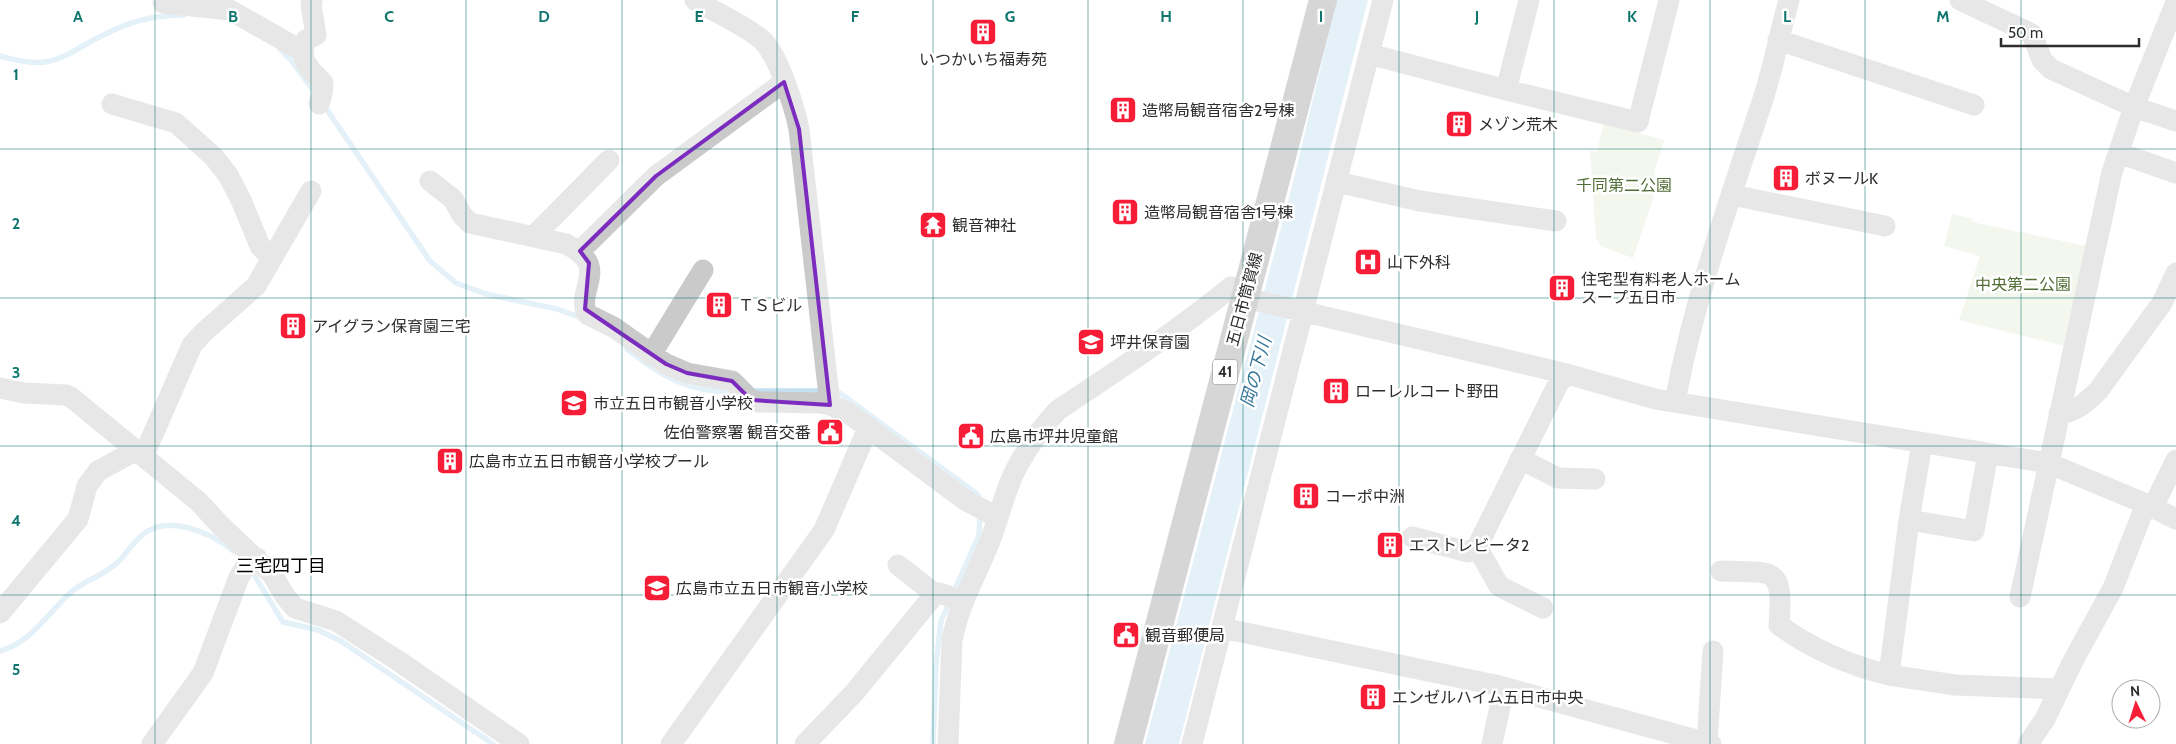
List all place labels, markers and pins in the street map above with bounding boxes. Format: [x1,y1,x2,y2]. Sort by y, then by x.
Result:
building icon: いつかいち福寿苑 [968,17,998,47]
place label: いつかいち福寿苑 [919,50,1047,69]
building icon: 造幣局観音宿舎2号棟 [1108,95,1138,125]
place label: 造幣局観音宿舎2号棟 [1142,101,1294,120]
building icon: メゾン荒木 [1444,109,1474,139]
place label: メゾン荒木 [1478,115,1558,134]
building icon: ボヌールK [1771,163,1801,193]
place label: ボヌールK [1805,169,1878,188]
building icon: 造幣局観音宿舎1号棟 [1110,197,1140,227]
place label: 造幣局観音宿舎1号棟 [1144,203,1293,222]
temple icon: 観音神社 [918,210,948,240]
place label: 観音神社 [952,216,1016,235]
hospital icon: 山下外科 [1353,247,1383,277]
place label: 山下外科 [1387,253,1451,272]
place label: 住宅型有料老人ホーム スープ五日市 [1581,270,1741,307]
building icon: 住宅型有料老人ホーム スープ五日市 [1547,273,1577,303]
building icon: ＴＳビル [704,290,734,320]
place label: ＴＳビル [738,296,802,315]
building icon: アイグラン保育園三宅 [278,311,308,341]
place label: アイグラン保育園三宅 [312,317,471,336]
school or university icon: 坪井保育園 [1076,327,1106,357]
place label: 坪井保育園 [1110,333,1190,352]
building icon: ローレルコート野田 [1321,376,1351,406]
place label: ローレルコート野田 [1355,382,1499,401]
school or university icon: 市立五日市観音小学校 [559,388,589,418]
place label: 市立五日市観音小学校 [593,394,753,413]
public building icon: 佐伯警察署 観音交番 [815,417,845,447]
public building icon: 広島市坪井児童館 [956,421,986,451]
place label: 佐伯警察署 観音交番 [663,423,811,442]
place label: 広島市坪井児童館 [990,427,1118,446]
building icon: 広島市立五日市観音小学校プール [435,446,465,476]
place label: 広島市立五日市観音小学校プール [469,452,709,471]
building icon: コーポ中洲 [1291,481,1321,511]
place label: コーポ中洲 [1325,487,1405,506]
building icon: エストレビータ2 [1375,530,1405,560]
place label: エストレビータ2 [1409,536,1529,555]
school or university icon: 広島市立五日市観音小学校 [642,573,672,603]
place label: 広島市立五日市観音小学校 [676,579,868,598]
public building icon: 観音郵便局 [1111,620,1141,650]
place label: 観音郵便局 [1145,626,1225,645]
building icon: エンゼルハイム五日市中央 [1358,682,1388,712]
place label: エンゼルハイム五日市中央 [1392,688,1583,707]

